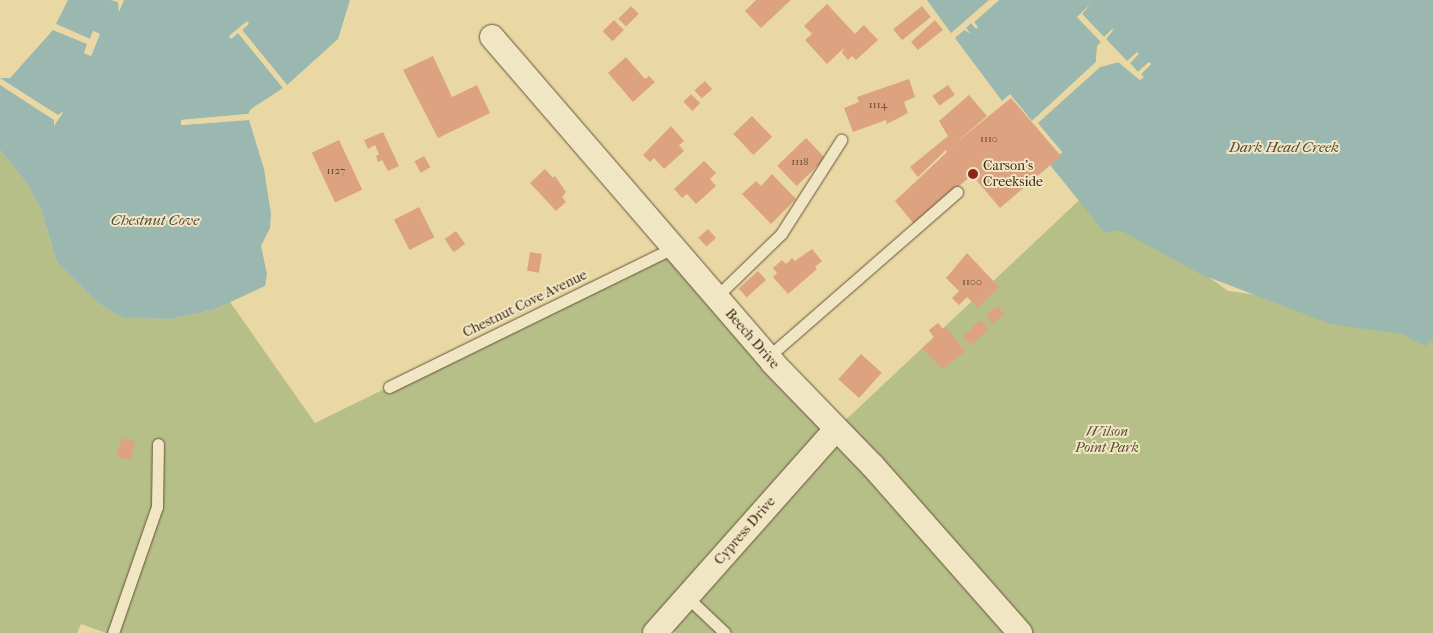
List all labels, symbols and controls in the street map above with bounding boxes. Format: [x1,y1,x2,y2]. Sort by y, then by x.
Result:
house number: 1114 [869,98,887,112]
house number: 1110 [980,132,998,146]
water label: Dark Head Creek [1229,139,1339,157]
house number: 1118 [791,155,809,169]
place label: Carson's Creekside [983,158,1043,190]
house number: 1127 [327,164,345,178]
marker: Carson's Creekside [967,168,979,180]
water label: Chestnut Cove [111,212,199,230]
street label: Chestnut Cove Avenue [460,267,590,341]
house number: 1100 [962,275,982,289]
street label: Beech Drive [721,306,783,372]
park label: Wilson Point Park [1075,424,1139,457]
street label: Cypress Drive [711,494,779,568]

